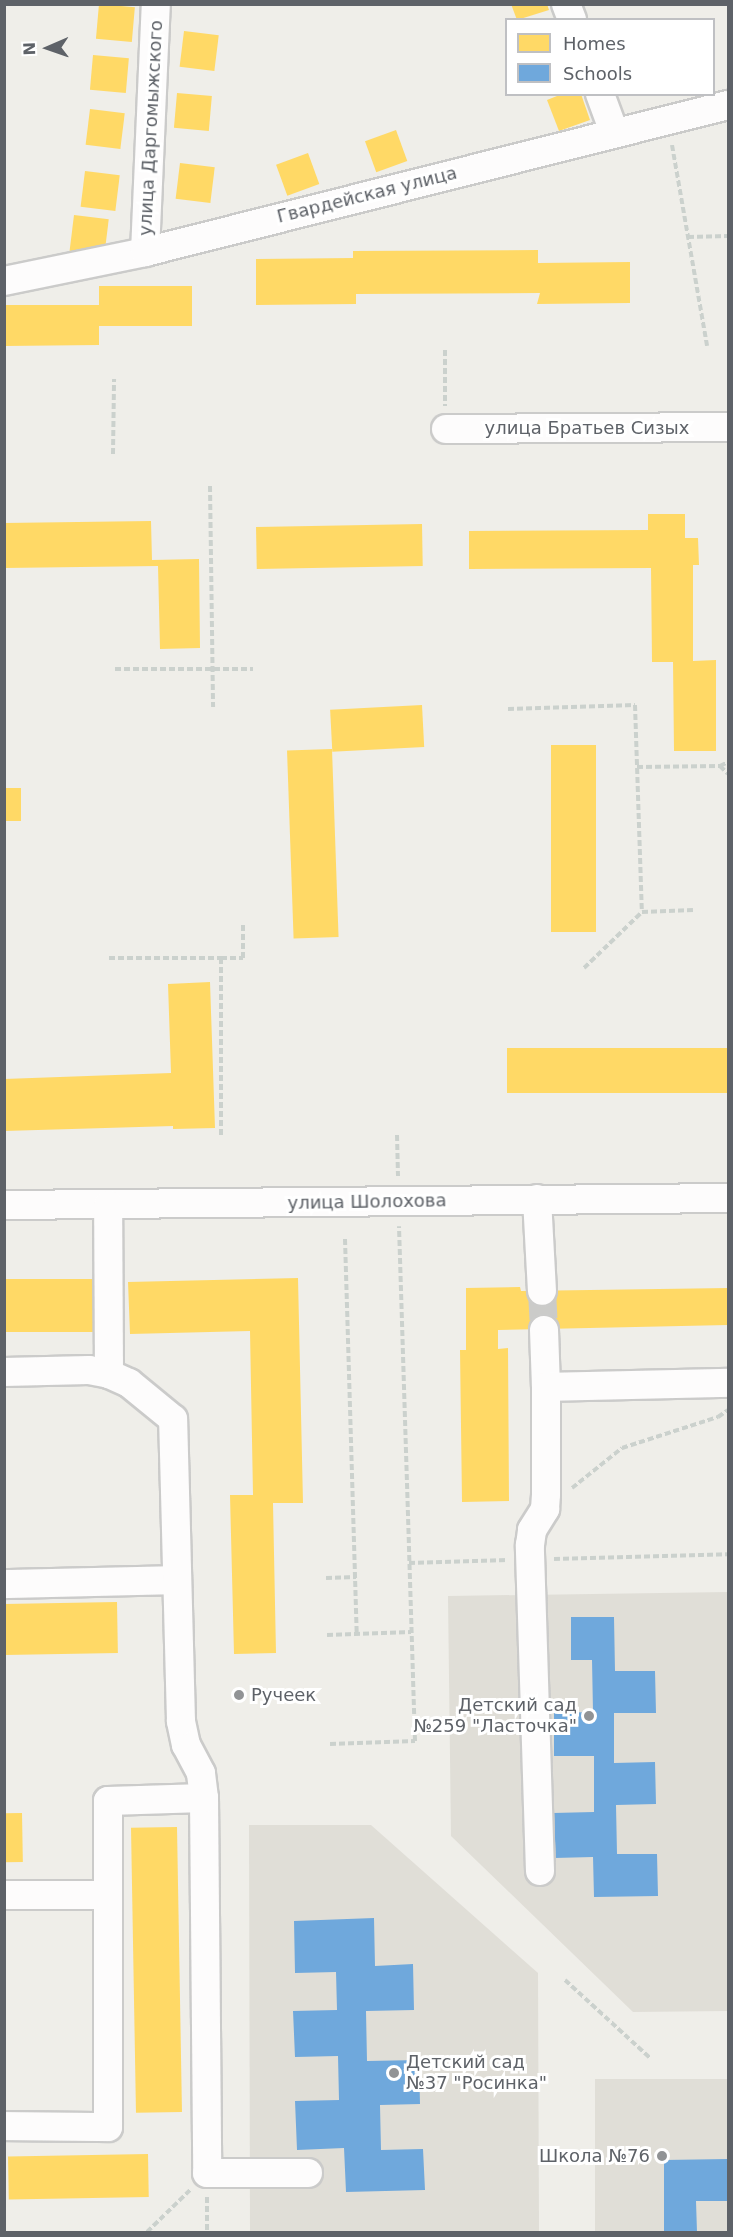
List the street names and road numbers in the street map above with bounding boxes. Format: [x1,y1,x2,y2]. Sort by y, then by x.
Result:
street label: улица Даргомыжского [135,20,167,236]
street label: Гвардейская улица [275,162,459,228]
street label: улица Братьев Сизых [485,417,689,439]
street label: улица Шолохова [287,1190,447,1214]

